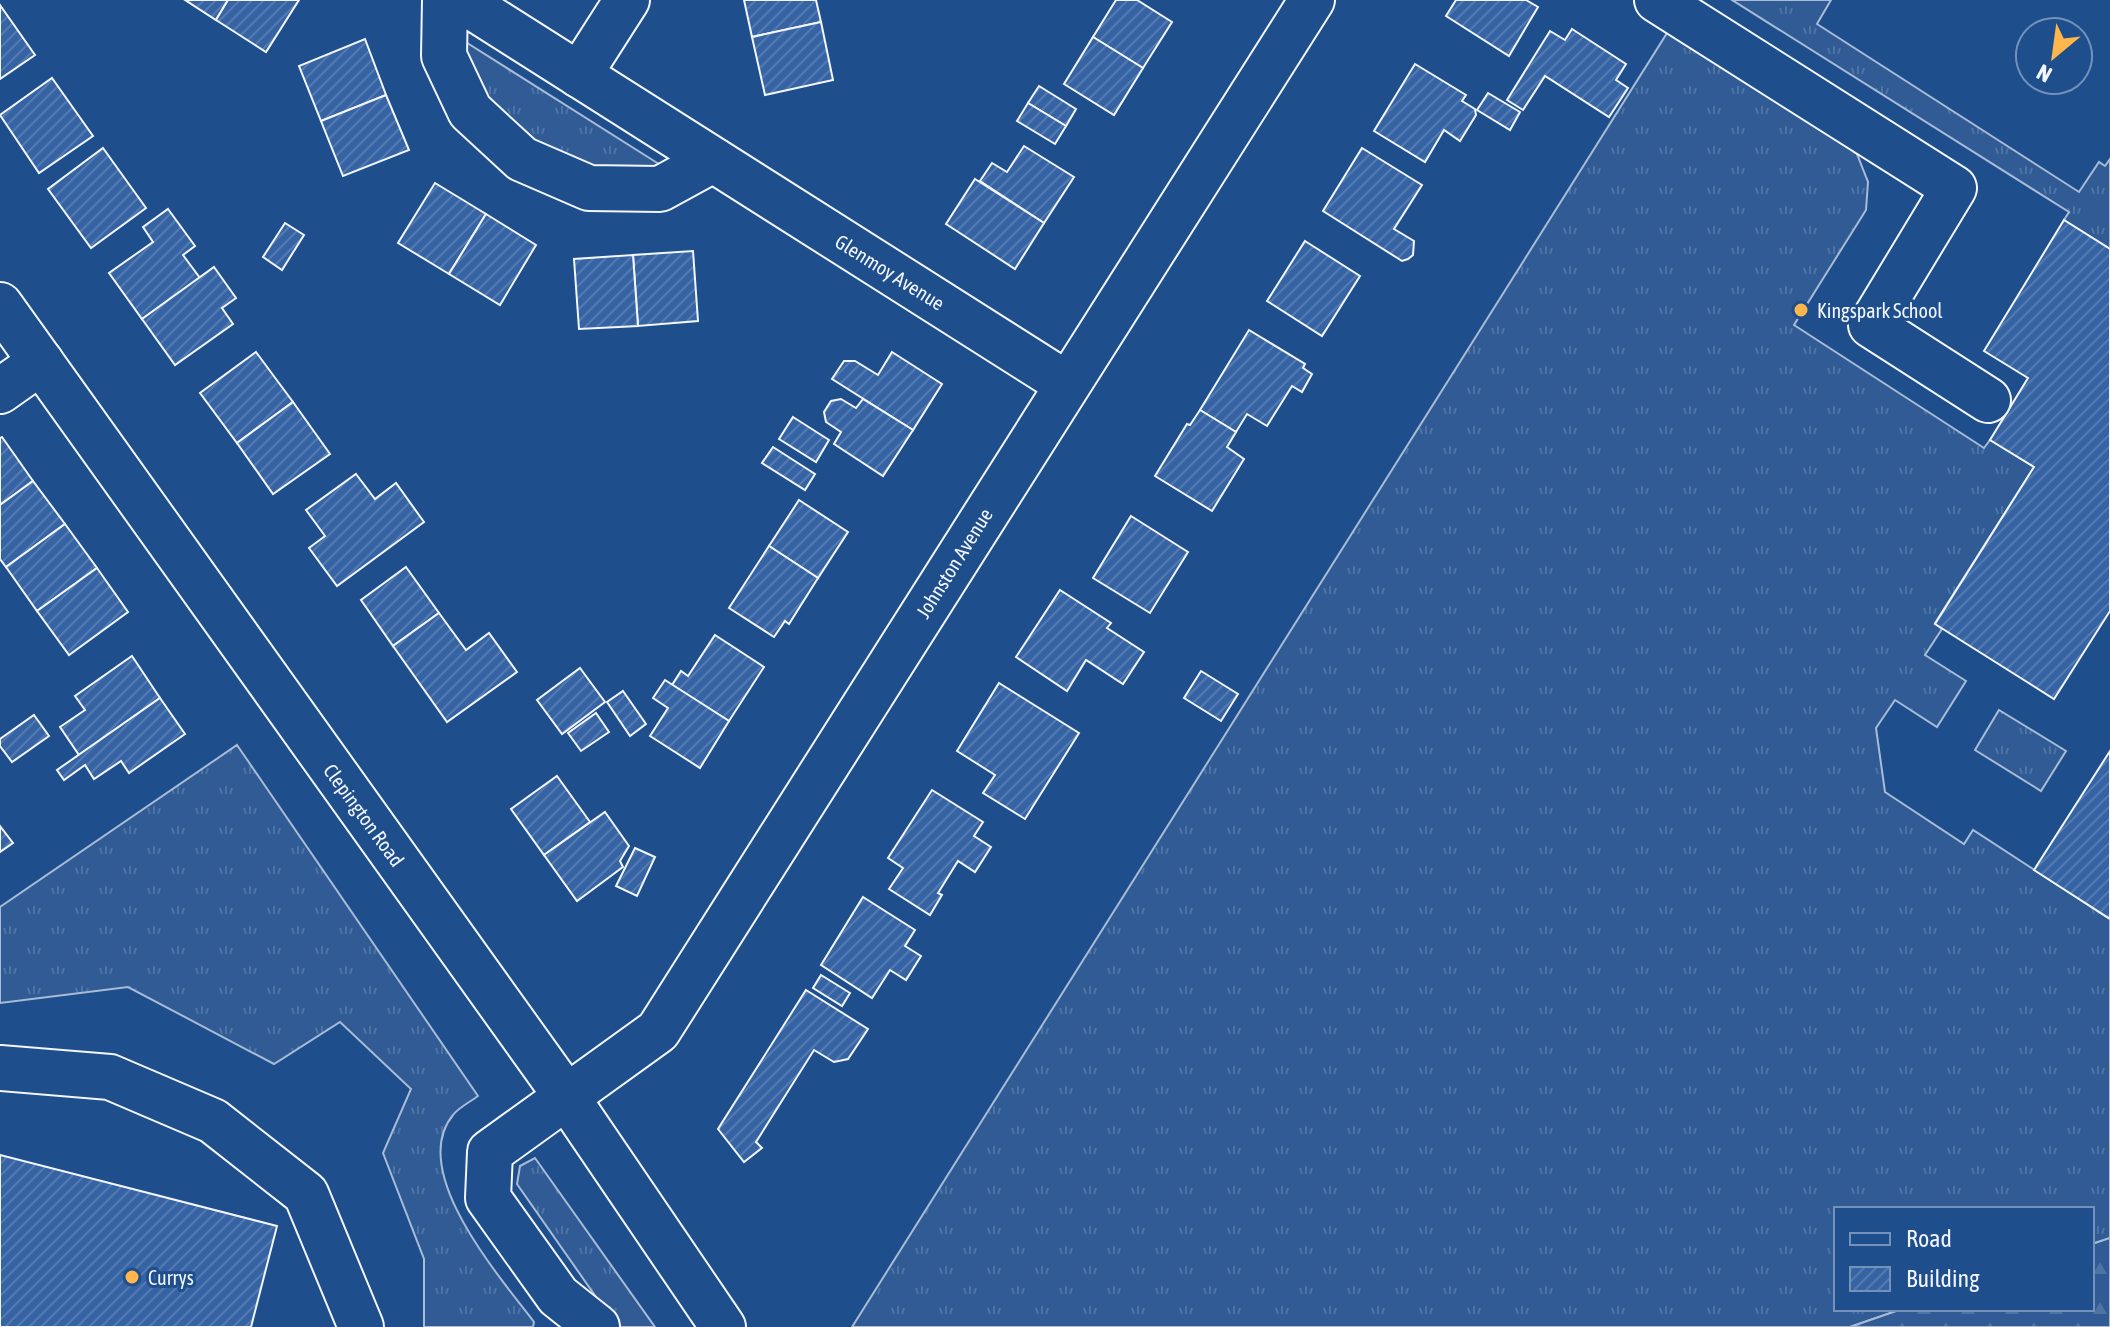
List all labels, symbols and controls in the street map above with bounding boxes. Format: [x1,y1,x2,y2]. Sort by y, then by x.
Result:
north arrow [2014,16,2094,96]
text: N [2032,59,2056,88]
street label: Glenmoy Avenue [831,229,949,315]
place label: Kingspark School [1817,299,1943,322]
marker: Kingspark School [1792,301,1810,319]
street label: Johnston Avenue [911,504,997,622]
street label: Clepington Road [319,759,409,871]
legend [1834,1207,2094,1311]
text: Road [1906,1225,1952,1252]
text: Building [1906,1265,1980,1292]
place label: Currys [148,1266,194,1289]
marker: Currys [123,1268,141,1286]

